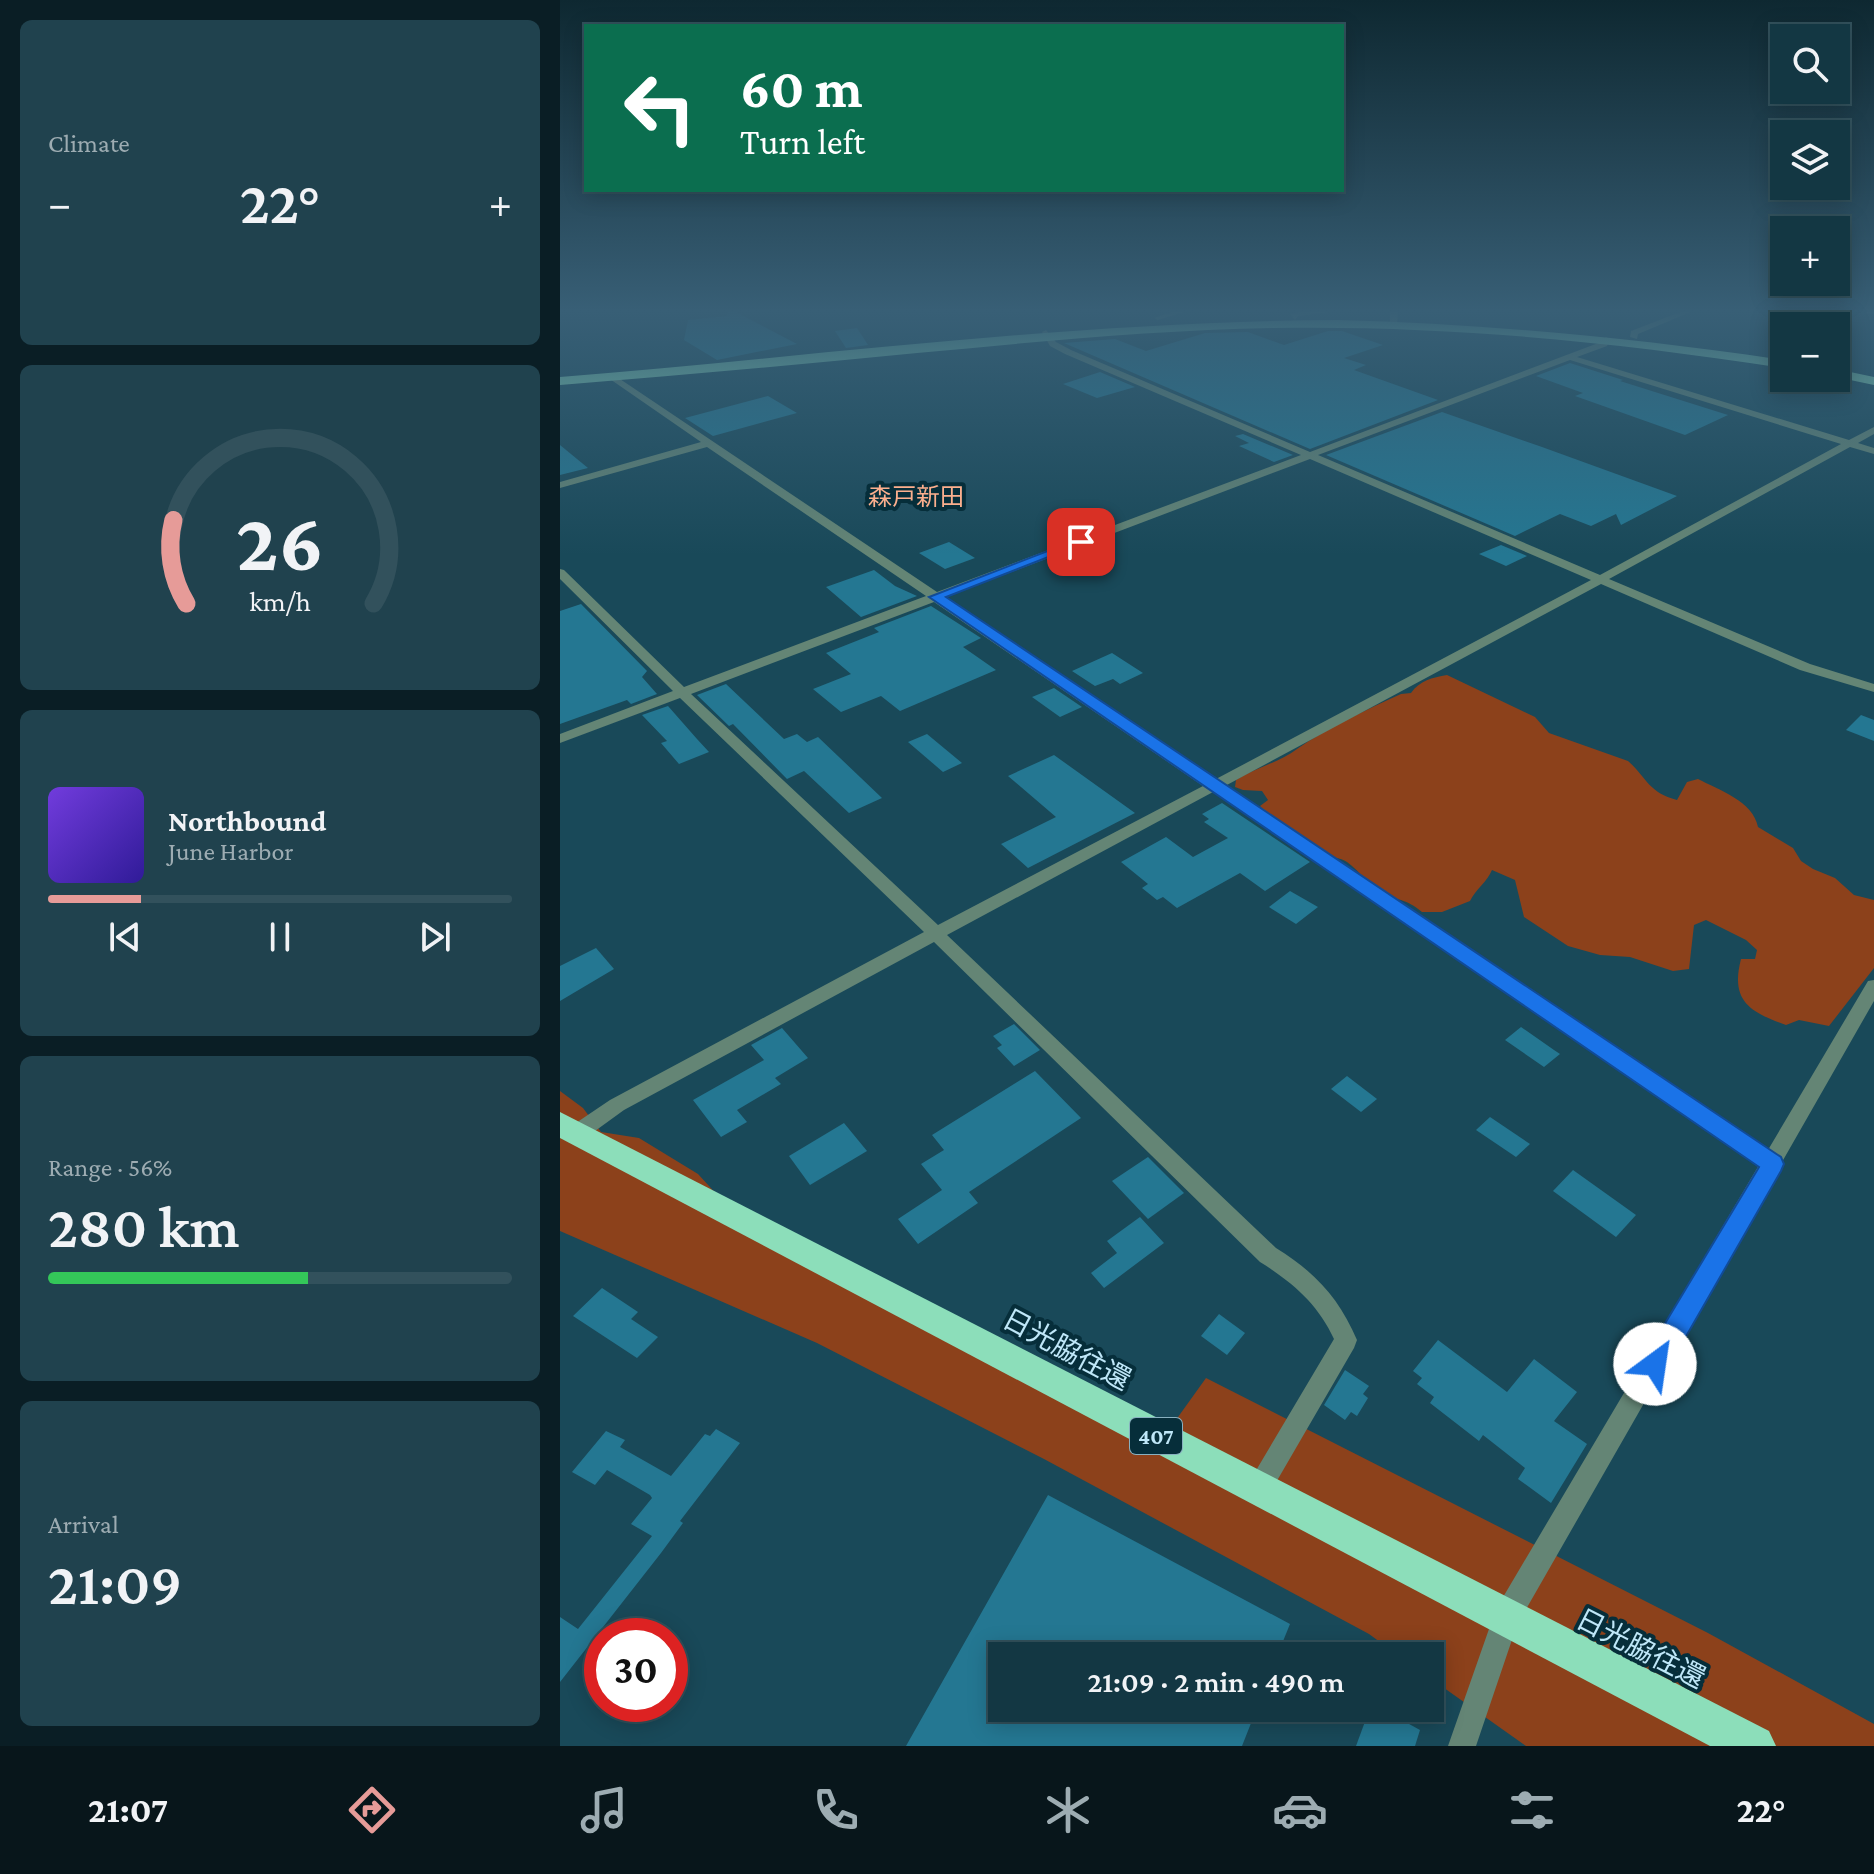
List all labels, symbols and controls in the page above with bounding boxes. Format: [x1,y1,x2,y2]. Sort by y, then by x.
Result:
map controls [1770,24,1850,392]
button: search [1770,24,1850,104]
icon: left [608,56,712,160]
text: 60 m [740,57,863,119]
button: layers [1770,120,1850,200]
text: Turn left [740,122,865,162]
text: Climate [48,129,130,158]
text: 22° [240,169,320,236]
text: − [48,179,71,227]
text: + [489,179,512,227]
button: + [1770,216,1850,296]
button: − [1770,312,1850,392]
district label: 森戸新田 [868,483,964,510]
text: 26 [236,494,324,587]
pin [1047,508,1115,576]
icon: arrive [1059,520,1103,564]
text: km/h [249,585,311,617]
text: Northbound [168,804,326,837]
text: June Harbor [168,837,294,866]
icon: previous [103,915,147,959]
icon: pause [258,915,302,959]
icon: next [413,915,457,959]
text: Range · 56% [48,1153,172,1182]
text: 280 km [48,1193,240,1260]
street label: 日光脇往還 [998,1303,1136,1396]
position arrow [1613,1322,1697,1406]
road number: 407 [1130,1418,1182,1454]
text: Arrival [48,1510,119,1539]
text: 21:09 [48,1550,182,1617]
street label: 日光脇往還 [1571,1603,1710,1694]
speed limit sign: 30 [584,1618,688,1722]
text: 21:09 · 2 min · 490 m [1087,1665,1345,1698]
icon: directions [344,1782,400,1838]
icon: music [576,1782,632,1838]
icon: phone [808,1782,864,1838]
icon: climate [1040,1782,1096,1838]
icon: car [1272,1782,1328,1838]
icon: filters [1504,1782,1560,1838]
text: 21:07 [88,1790,168,1830]
text: 22° [1736,1790,1786,1830]

